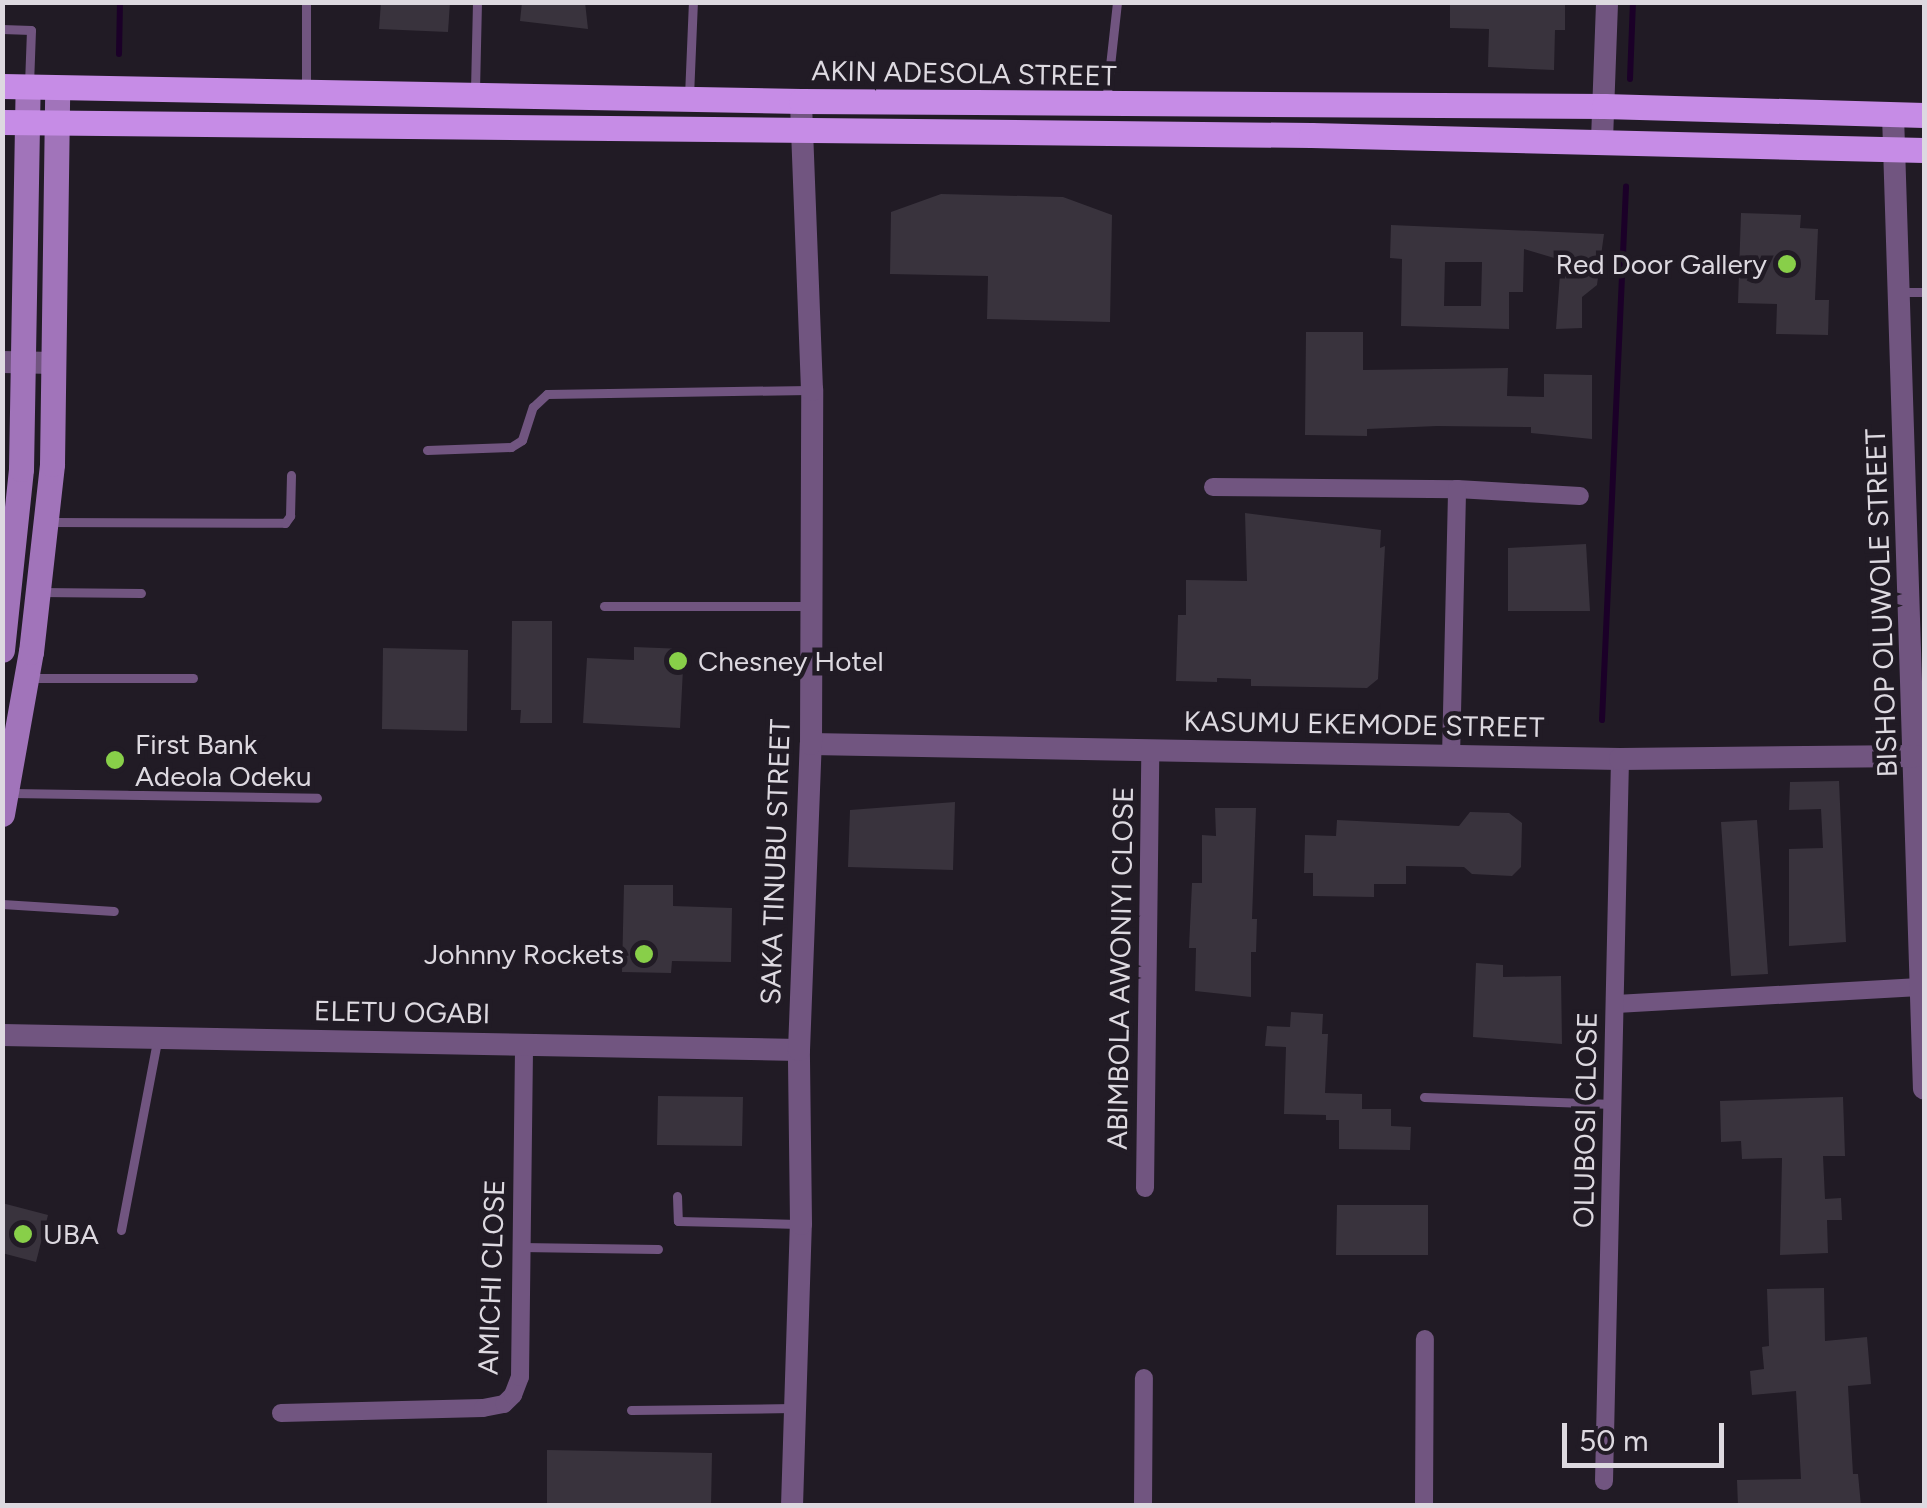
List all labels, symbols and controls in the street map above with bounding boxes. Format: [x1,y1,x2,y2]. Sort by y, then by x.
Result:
street label: AKIN ADESOLA STREET [811,54,1117,92]
place label: Red Door Gallery [1555,247,1767,281]
marker: Red Door Gallery [1776,253,1798,275]
street label: BISHOP OLUWOLE STREET [1858,428,1904,778]
place label: Chesney Hotel [698,644,884,678]
marker: Chesney Hotel [667,650,689,672]
street label: KASUMU EKEMODE STREET [1183,704,1545,744]
street label: SAKA TINUBU STREET [753,718,797,1006]
place label: First Bank Adeola Odeku [135,727,312,793]
marker: First Bank Adeola Odeku [104,749,126,771]
street label: ABIMBOLA AWONIYI CLOSE [1100,786,1140,1150]
place label: Johnny Rockets [424,937,624,971]
marker: Johnny Rockets [633,943,655,965]
street label: ELETU OGABI [314,994,490,1030]
street label: OLUBOSI CLOSE [1566,1012,1604,1228]
street label: AMICHI CLOSE [471,1179,511,1375]
place label: UBA [43,1217,99,1251]
marker: UBA [12,1223,34,1245]
scale bar [1567,1403,1730,1465]
text: 50 m [1579,1422,1648,1459]

